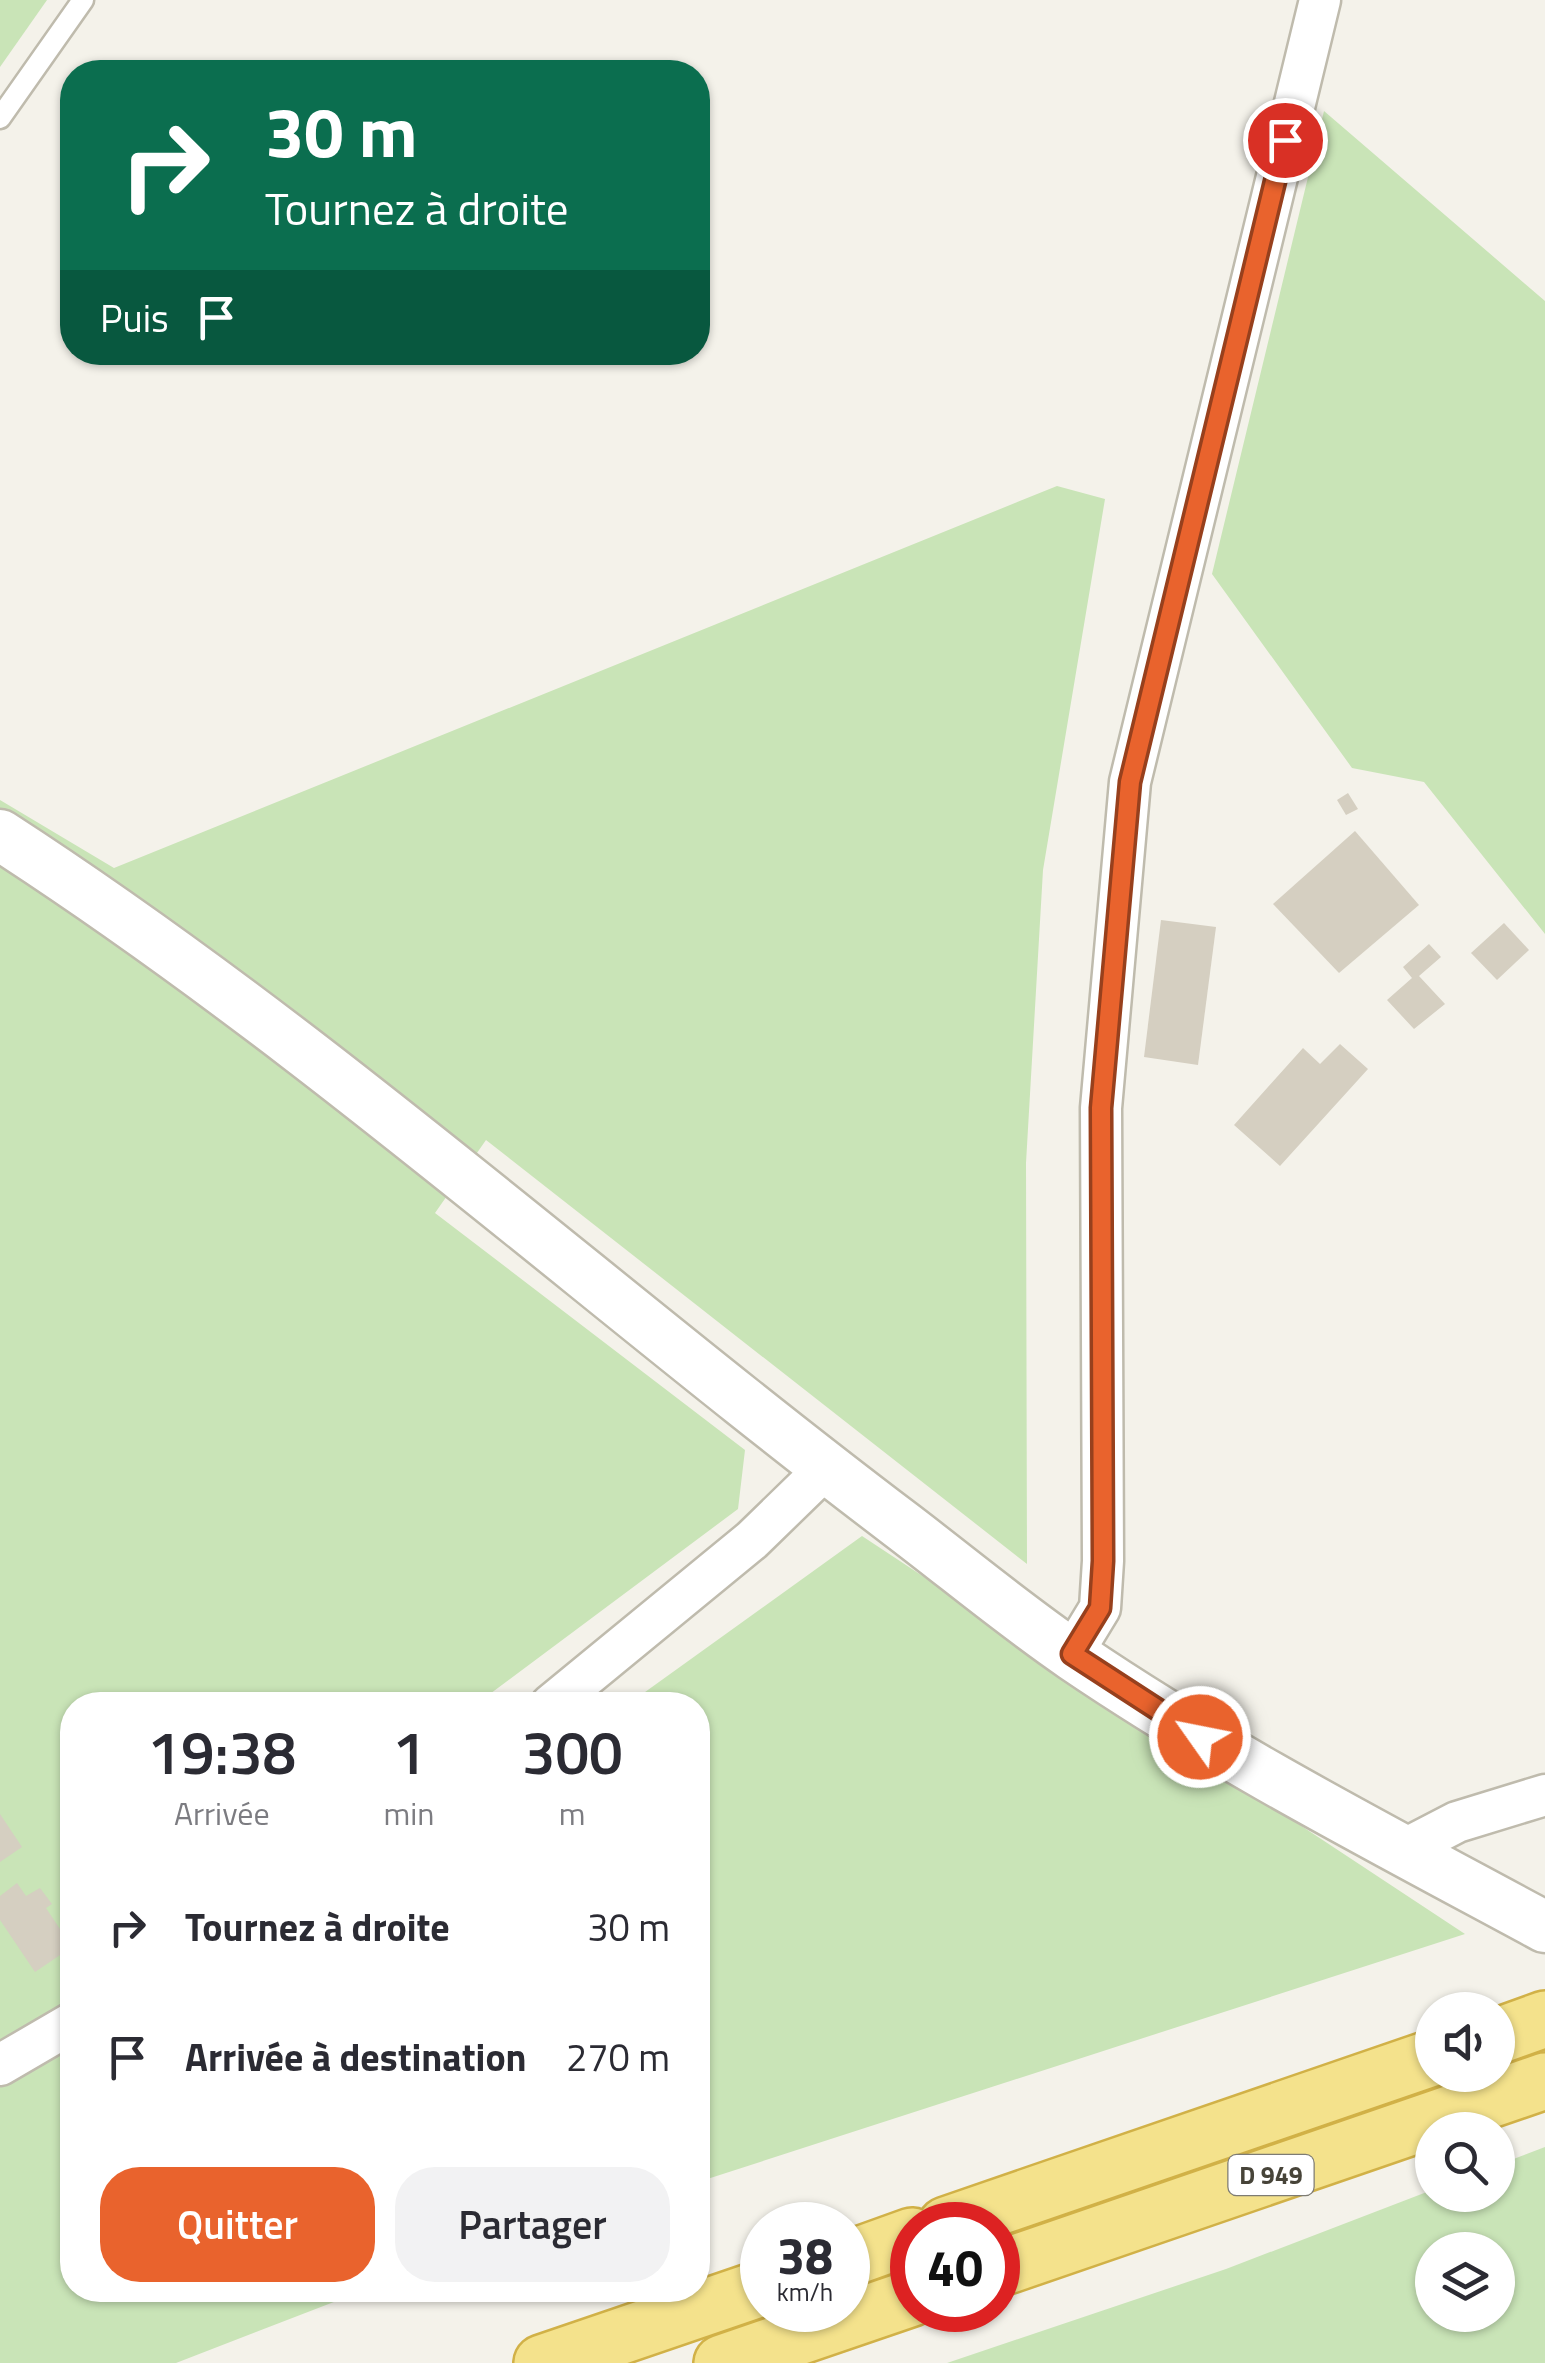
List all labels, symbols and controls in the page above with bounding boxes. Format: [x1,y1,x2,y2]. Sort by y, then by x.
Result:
text: 30 m [265,78,418,184]
pin [1243,98,1328,183]
icon: right [100,100,230,230]
icon: arrive [1258,113,1313,168]
text: Tournez à droite [265,174,569,242]
text: Puis [100,289,169,347]
icon: arrive [189,290,244,345]
position arrow [1148,1685,1252,1789]
text: 19:38 [147,1706,296,1797]
text: 1 [392,1706,426,1797]
text: 300 [522,1706,623,1797]
text: Arrivée [174,1789,270,1837]
text: min [383,1789,434,1837]
text: m [559,1789,586,1837]
text: Tournez à droite [185,1898,450,1956]
text: 30 m [587,1898,670,1956]
icon: right [100,1900,155,1955]
map controls [1415,1992,1515,2332]
button: sound [1415,1992,1515,2092]
text: Arrivée à destination [185,2028,527,2086]
text: 270 m [566,2028,670,2086]
icon: arrive [100,2030,155,2085]
button: search [1415,2112,1515,2212]
road number: D 949 [1228,2155,1314,2195]
button: Quitter [100,2167,375,2282]
button: Partager [395,2167,670,2282]
speed limit sign: 40 [890,2202,1020,2332]
text: 38 [777,2217,833,2293]
button: layers [1415,2232,1515,2332]
text: km/h [777,2273,833,2311]

